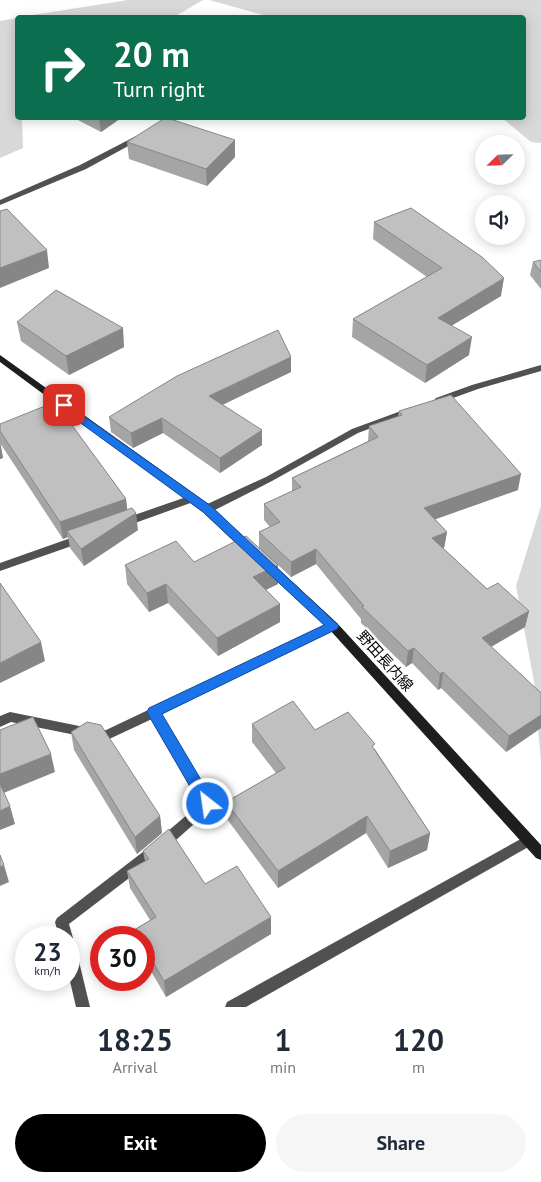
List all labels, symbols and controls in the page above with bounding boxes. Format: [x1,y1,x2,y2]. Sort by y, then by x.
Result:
text: 20 m [113,31,190,77]
icon: right [30,35,95,100]
text: Turn right [113,75,205,103]
north arrow [475,135,525,185]
map controls [475,135,525,245]
button: sound [475,195,525,245]
pin [43,384,85,426]
icon: arrive [50,391,78,419]
street label: 野田長内線 [353,626,418,695]
position arrow [181,777,233,829]
speed limit sign: 30 [90,926,155,991]
text: 23 [33,936,62,968]
text: km/h [34,963,61,978]
text: 18:25 [97,1020,173,1059]
text: 1 [275,1020,292,1059]
text: 120 [393,1020,444,1059]
text: Arrival [113,1057,157,1077]
text: min [270,1057,296,1077]
text: m [412,1057,425,1077]
button: Exit [15,1114,266,1172]
button: Share [276,1114,526,1172]

